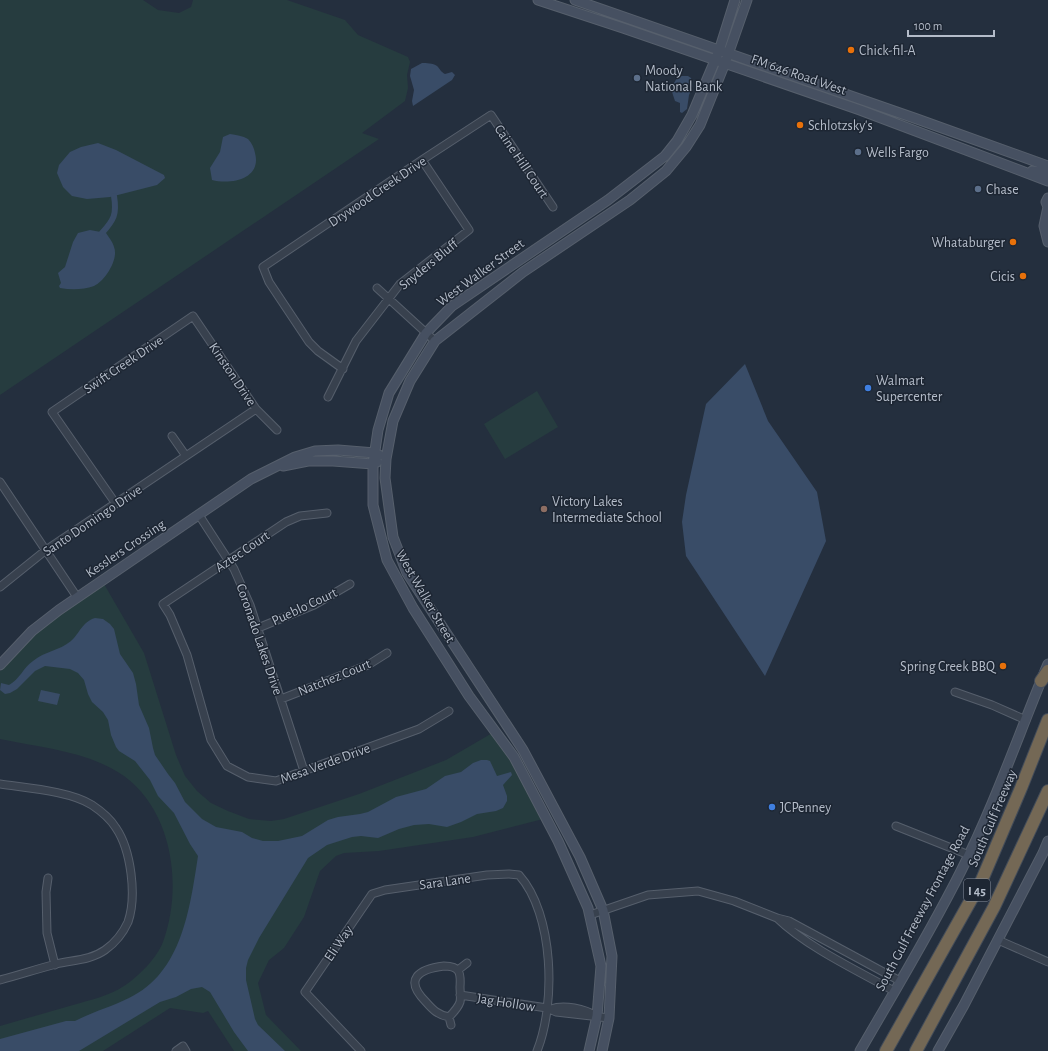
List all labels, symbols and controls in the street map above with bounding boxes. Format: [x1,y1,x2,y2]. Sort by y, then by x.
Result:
scale bar [908,12,994,38]
text: 100 m [914,20,942,32]
place label: Chick-fil-A [859,44,916,58]
marker: Chick-fil-A [846,45,856,55]
street label: FM 646 Road West [749,52,849,98]
place label: Moody National Bank [645,64,723,94]
marker: Moody National Bank [632,73,642,83]
place label: Schlotzsky's [808,119,873,133]
marker: Schlotzsky's [795,120,805,130]
street label: Caine Hill Court [492,122,551,201]
place label: Wells Fargo [866,146,929,160]
marker: Wells Fargo [853,147,863,157]
street label: Drywood Creek Drive [326,154,429,230]
place label: Chase [986,183,1019,197]
marker: Chase [973,184,983,194]
street label: Snyders Bluff [396,236,461,293]
street label: West Walker Street [434,236,527,309]
place label: Whataburger [931,236,1005,250]
marker: Whataburger [1008,237,1018,247]
place label: Cicis [990,270,1015,284]
marker: Cicis [1018,271,1028,281]
street label: Swift Creek Drive [81,333,166,396]
street label: Kinston Drive [206,340,258,409]
place label: Walmart Supercenter [876,374,943,404]
marker: Walmart Supercenter [863,383,873,393]
street label: Santo Domingo Drive [41,483,145,559]
place label: Victory Lakes Intermediate School [552,495,662,525]
marker: Victory Lakes Intermediate School [539,504,549,514]
street label: Kesslers Crossing [83,517,168,580]
street label: Aztec Court [213,528,273,575]
street label: West Walker Street [393,548,458,646]
street label: Coronado Lakes Drive [233,582,285,697]
street label: Pueblo Court [270,585,340,628]
street label: Natchez Court [296,657,373,699]
place label: Spring Creek BBQ [900,660,997,674]
marker: Spring Creek BBQ [998,661,1008,671]
street label: Mesa Verde Drive [279,741,372,787]
street label: South Gulf Freeway [966,768,1020,869]
place label: JCPenney [780,801,831,815]
marker: JCPenney [767,802,777,812]
street label: South Gulf Freeway Frontage Road [873,824,972,993]
street label: Sara Lane [419,871,472,893]
road number: I 45 [964,879,990,901]
street label: Eli Way [322,923,356,964]
street label: Jag Hollow [476,991,537,1015]

